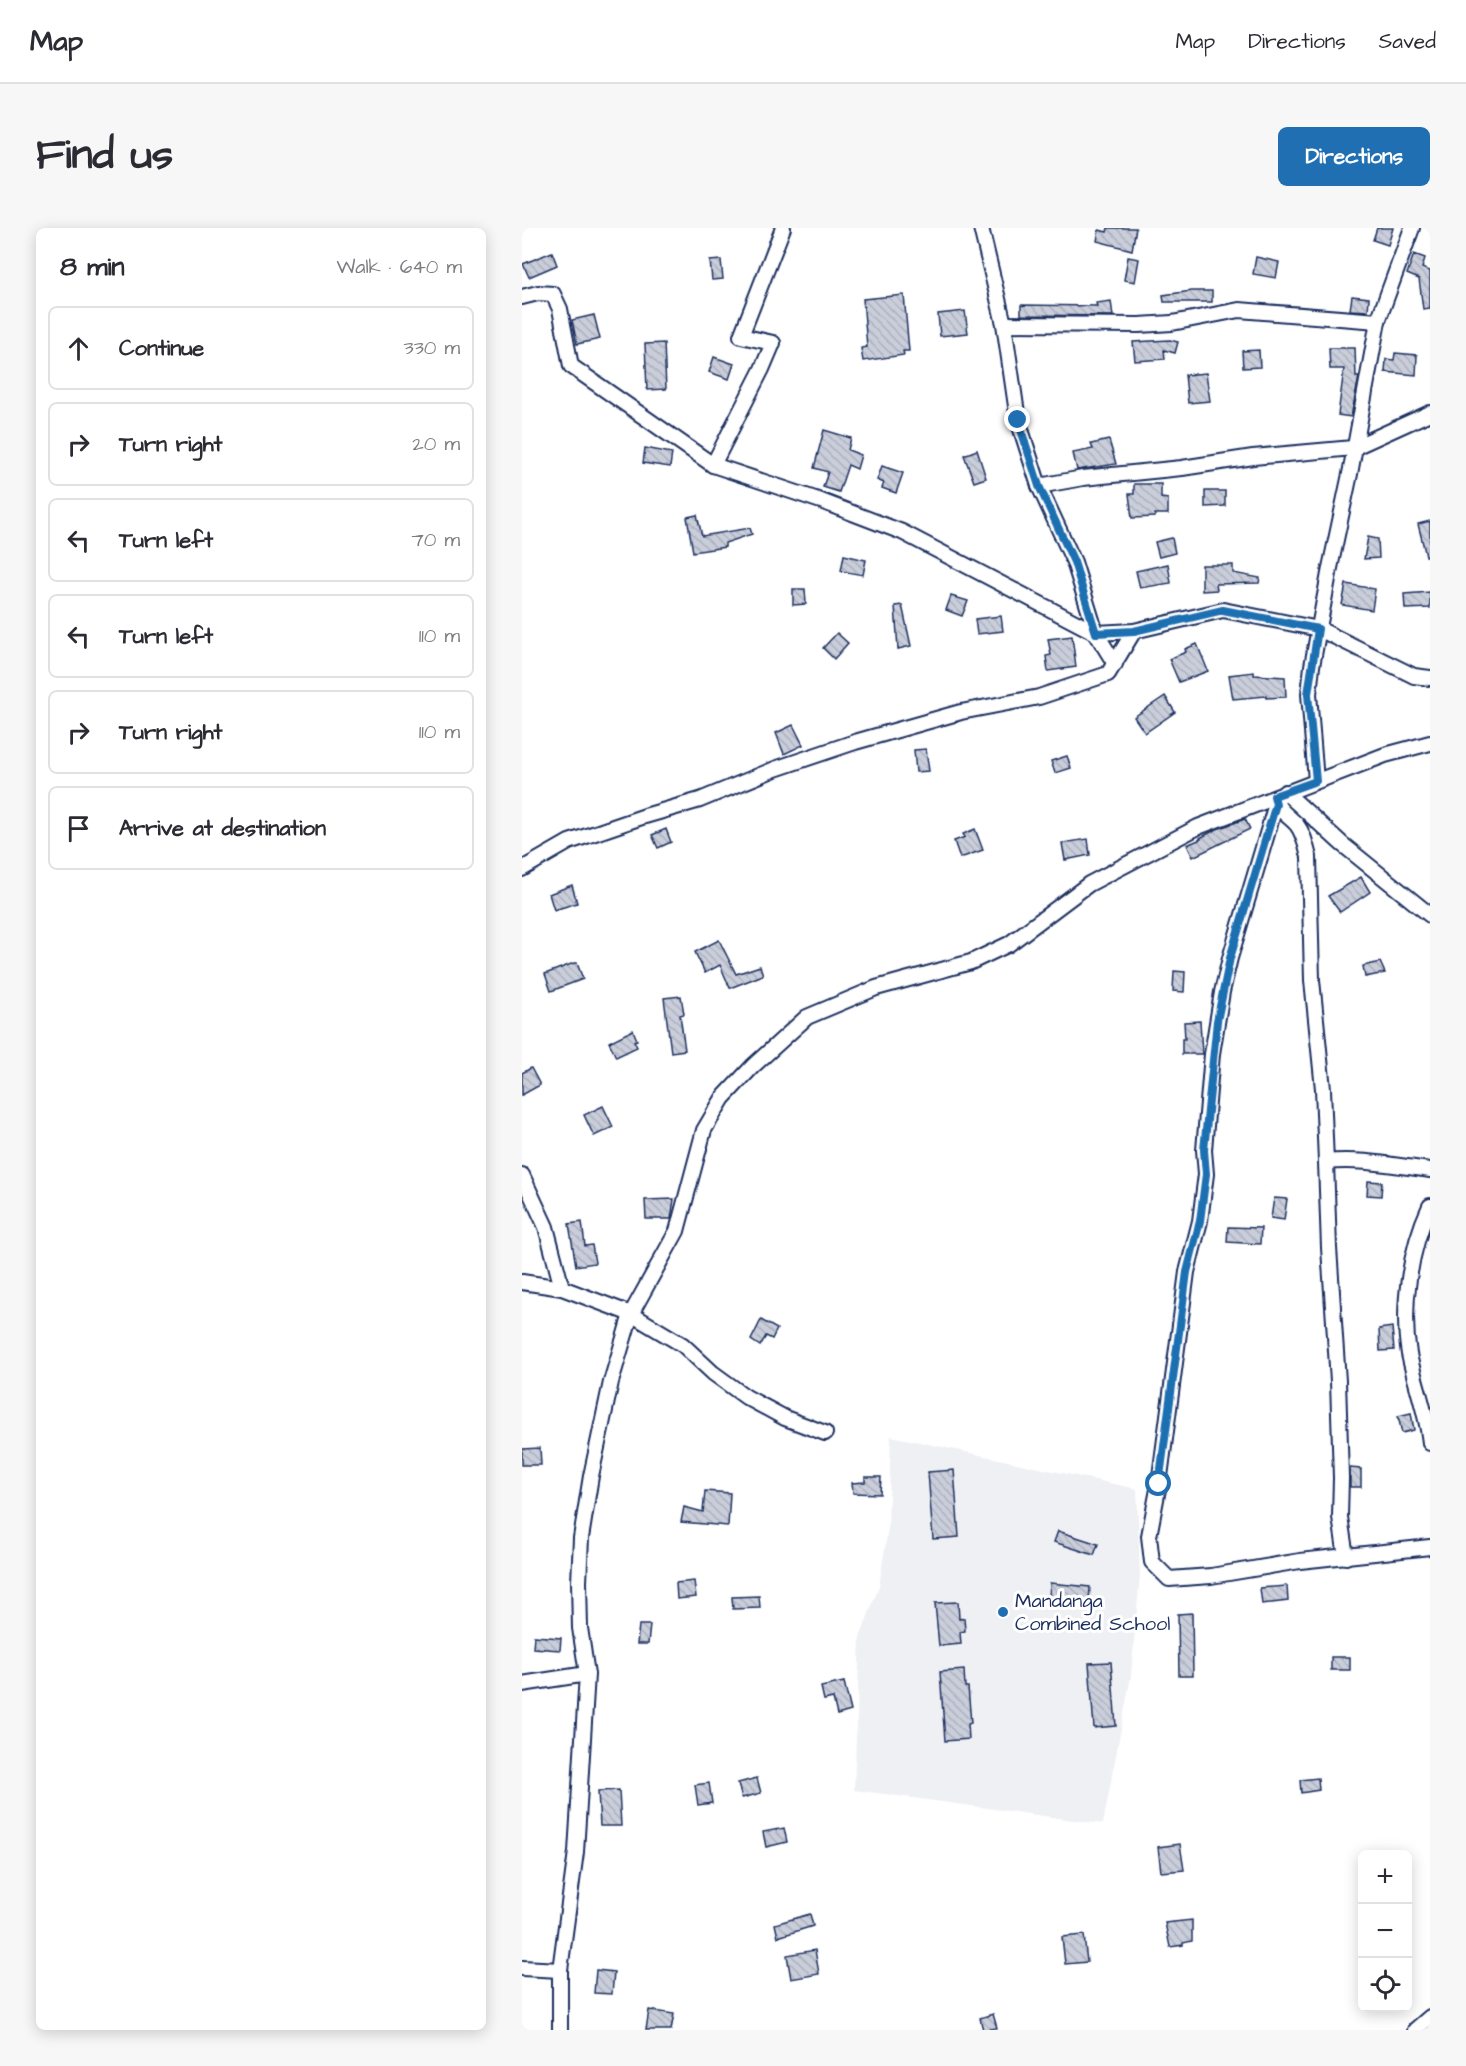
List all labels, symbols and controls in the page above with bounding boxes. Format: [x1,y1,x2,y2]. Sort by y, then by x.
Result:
text: Map [30,22,83,61]
text: Map [1175,27,1215,56]
text: Directions [1248,27,1346,56]
text: Saved [1379,27,1436,56]
text: Find us [36,127,173,185]
button: Directions [1278,127,1430,186]
text: 8 min [60,249,124,285]
text: Walk · 640 m [336,253,462,281]
icon: ahead [62,332,95,365]
text: Continue [119,333,204,364]
text: 330 m [403,334,460,362]
route end [1004,406,1030,432]
icon: right [62,428,95,461]
text: Turn right [119,429,222,460]
text: 20 m [412,430,460,458]
icon: left [62,524,95,557]
text: Turn left [119,525,213,556]
text: 70 m [412,526,460,554]
icon: left [62,620,95,653]
text: Turn left [119,621,213,652]
text: 110 m [419,622,460,650]
icon: right [62,716,95,749]
text: Turn right [119,717,222,748]
text: 110 m [419,718,460,746]
icon: arrive [62,812,95,845]
text: Arrive at destination [119,813,326,844]
route start [1145,1470,1171,1496]
place label: Mandanga Combined School [1015,1587,1170,1638]
marker: Mandanga Combined School [996,1605,1010,1619]
map controls [1358,1850,1412,2012]
button: + [1358,1850,1412,1904]
button: − [1358,1904,1412,1958]
button: locate [1358,1958,1412,2012]

